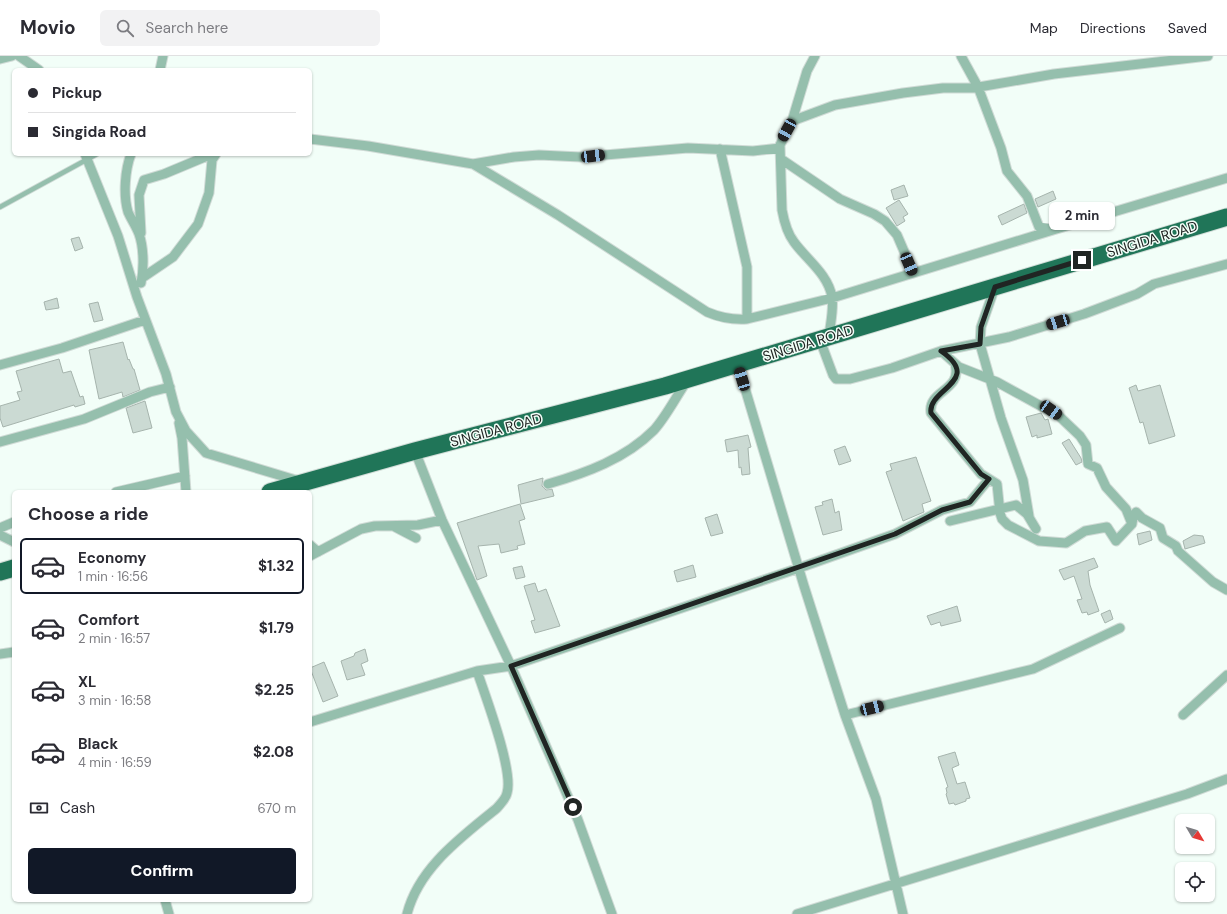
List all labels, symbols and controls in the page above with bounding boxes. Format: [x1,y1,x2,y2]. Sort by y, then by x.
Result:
search box [100,10,380,46]
text: Movio [20,15,76,40]
icon: search [114,17,136,39]
text: Search here [146,18,228,38]
text: Map [1030,19,1058,37]
text: Directions [1080,19,1146,37]
text: Saved [1168,19,1207,37]
text: Pickup [52,83,102,103]
car [776,117,798,143]
text: Singida Road [52,122,146,142]
car [580,149,606,163]
callout: 2 min [1049,202,1115,230]
text: 2 min [1065,207,1099,224]
street label: SINGIDA ROAD [1104,217,1200,261]
car [899,251,919,277]
route end [1073,251,1091,269]
car [1045,313,1071,331]
street label: SINGIDA ROAD [760,321,856,365]
car [733,366,751,392]
car [1038,398,1064,422]
street label: SINGIDA ROAD [448,409,544,451]
text: Choose a ride [28,502,149,526]
icon: car [30,548,66,584]
text: Economy [78,548,146,568]
text: $1.32 [258,556,294,576]
text: 1 min · 16:56 [78,568,148,585]
icon: car [30,610,66,646]
text: Comfort [78,610,139,630]
text: $1.79 [259,618,294,638]
text: 2 min · 16:57 [78,630,150,647]
icon: car [30,672,66,708]
text: XL [78,672,96,692]
text: $2.25 [255,680,294,700]
text: 3 min · 16:58 [78,692,151,709]
car [859,699,885,717]
icon: car [30,734,66,770]
text: Black [78,734,118,754]
text: $2.08 [253,742,294,762]
text: 4 min · 16:59 [78,754,152,771]
icon: cash [28,797,50,819]
text: Cash [60,798,95,818]
route start [564,798,582,816]
text: 670 m [257,800,296,817]
north arrow [1175,814,1215,854]
map controls [1175,814,1215,902]
button: Confirm [28,848,296,894]
button: locate [1175,862,1215,902]

